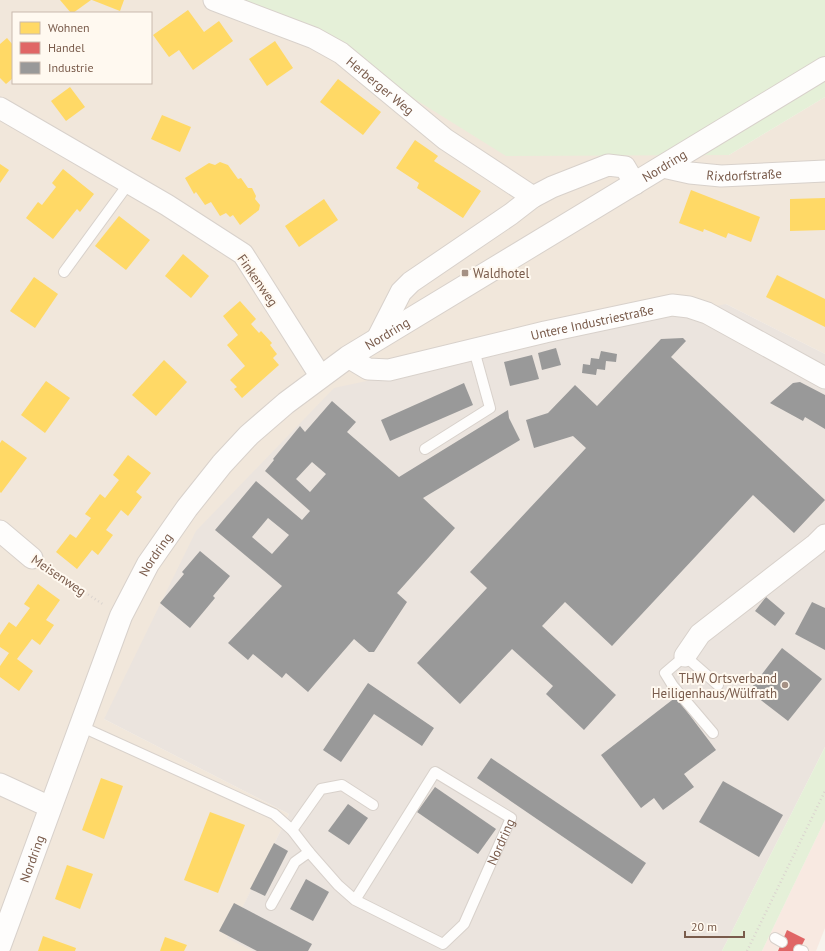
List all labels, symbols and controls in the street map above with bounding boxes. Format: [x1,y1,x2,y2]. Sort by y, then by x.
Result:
legend [12,12,152,84]
text: Wohnen [48,20,90,35]
text: Handel [48,40,85,55]
street label: Herberger Weg [343,53,417,119]
text: Industrie [48,60,94,75]
street label: Nordring [639,146,690,186]
street label: Rixdorfstraße [706,165,782,185]
street label: Finkenweg [233,251,282,310]
place label: Waldhotel [473,265,529,282]
marker: Waldhotel [460,268,470,278]
street label: Untere Industriestraße [529,301,655,344]
street label: Nordring [362,314,413,354]
street label: Nordring [135,530,176,579]
street label: Meisenweg [28,551,89,600]
place label: THW Ortsverband Heiligenhaus/Wülfrath [652,670,777,702]
marker: THW Ortsverband Heiligenhaus/Wülfrath [780,680,790,690]
street label: Nordring [483,816,519,868]
street label: Nordring [16,833,49,885]
scale bar [685,913,744,939]
text: 20 m [691,919,717,934]

